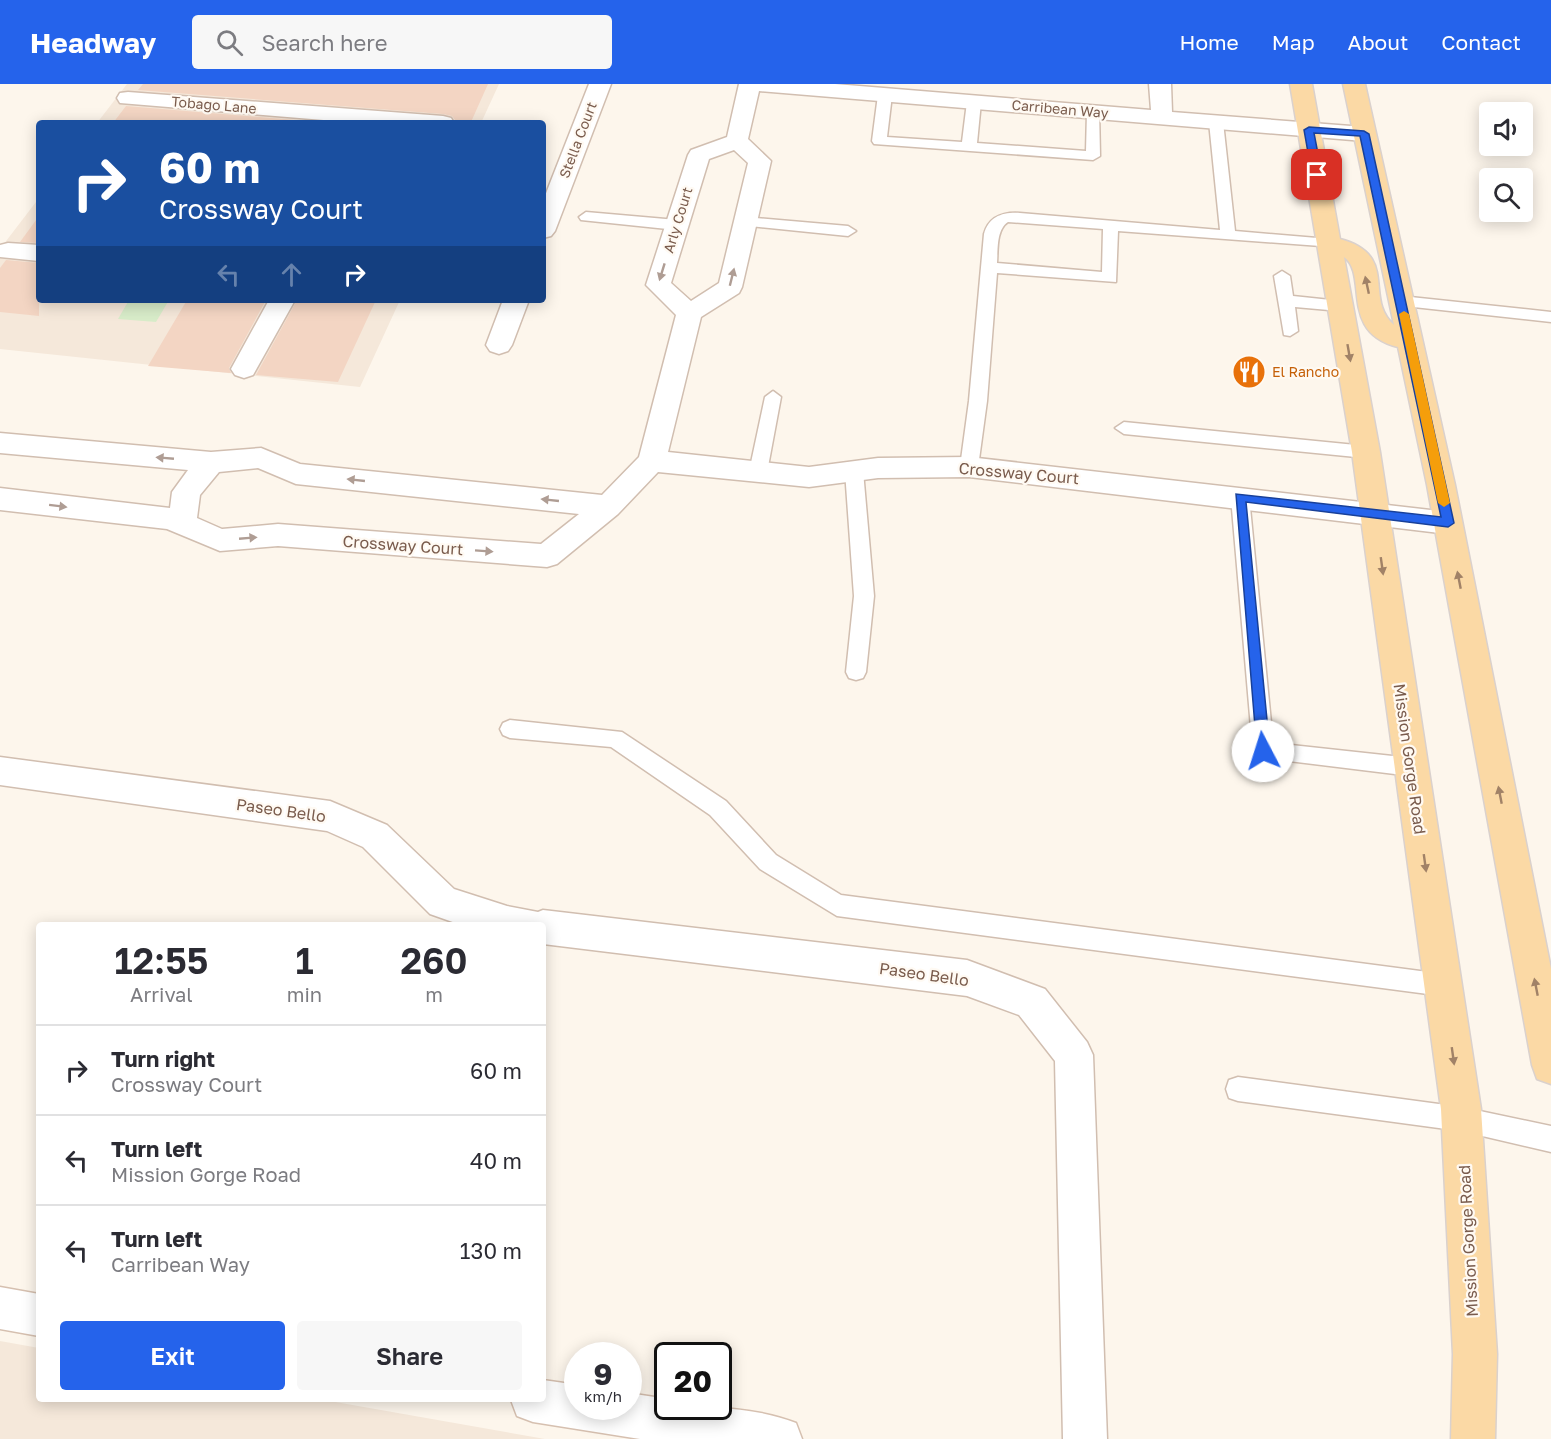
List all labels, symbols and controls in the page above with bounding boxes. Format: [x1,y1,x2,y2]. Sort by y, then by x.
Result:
search box [192,15,612,69]
text: Headway [30,26,156,59]
icon: search [213,26,246,59]
text: Search here [261,29,387,56]
text: Home [1179,29,1239,55]
text: Map [1272,29,1315,55]
text: About [1348,29,1408,55]
text: Contact [1441,29,1521,55]
street label: Tobago Lane [171,92,257,117]
street label: Carribean Way [1011,96,1109,121]
street label: Stella Court [555,99,600,180]
map controls [1479,102,1533,222]
button: sound [1479,102,1533,156]
text: 60 m [159,142,260,192]
icon: right [60,144,138,222]
pin [1291,149,1342,200]
icon: arrive [1300,158,1333,191]
button: search [1479,168,1533,222]
street label: Arly Court [659,185,696,255]
text: Crossway Court [159,193,363,225]
icon: left [212,258,245,291]
icon: ahead [275,258,308,291]
icon: right [338,258,371,291]
one-way arrow [657,263,666,281]
one-way arrow [728,268,738,287]
one-way arrow [1362,275,1371,294]
one-way arrow [1344,343,1353,362]
restaurant icon: El Rancho [1231,354,1267,390]
place label: El Rancho [1272,363,1339,380]
one-way arrow [155,453,174,463]
street label: Crossway Court [958,458,1080,488]
one-way arrow [346,475,365,485]
one-way arrow [540,495,559,505]
one-way arrow [49,501,68,511]
street label: Crossway Court [342,531,464,559]
one-way arrow [238,533,257,543]
one-way arrow [475,546,494,556]
one-way arrow [1378,557,1387,576]
one-way arrow [1454,570,1463,589]
street label: Mission Gorge Road [1390,682,1430,836]
position arrow [1231,719,1295,783]
one-way arrow [1495,786,1504,805]
street label: Paseo Bello [235,794,327,826]
one-way arrow [1421,854,1430,873]
text: 12:55 [114,939,208,982]
text: 1 [295,939,314,982]
text: 260 [401,939,468,982]
street label: Paseo Bello [878,958,970,990]
one-way arrow [1531,977,1540,996]
text: Arrival [130,982,193,1006]
text: min [287,982,322,1006]
text: m [425,982,443,1006]
text: Turn right [111,1045,215,1072]
one-way arrow [1449,1047,1458,1066]
icon: right [60,1054,93,1087]
text: 60 m [470,1057,522,1084]
text: Crossway Court [111,1072,262,1096]
text: Turn left [111,1135,202,1162]
icon: left [60,1144,93,1177]
text: 40 m [470,1147,522,1174]
text: Mission Gorge Road [111,1162,301,1186]
street label: Mission Gorge Road [1454,1165,1482,1317]
text: Turn left [111,1225,202,1252]
icon: left [60,1234,93,1267]
text: 130 m [460,1237,522,1264]
text: Carribean Way [111,1252,250,1276]
button: Exit [60,1321,285,1390]
button: Share [297,1321,522,1390]
speed limit sign: 20 [654,1342,732,1420]
text: 9 [593,1356,613,1392]
text: km/h [584,1387,622,1405]

